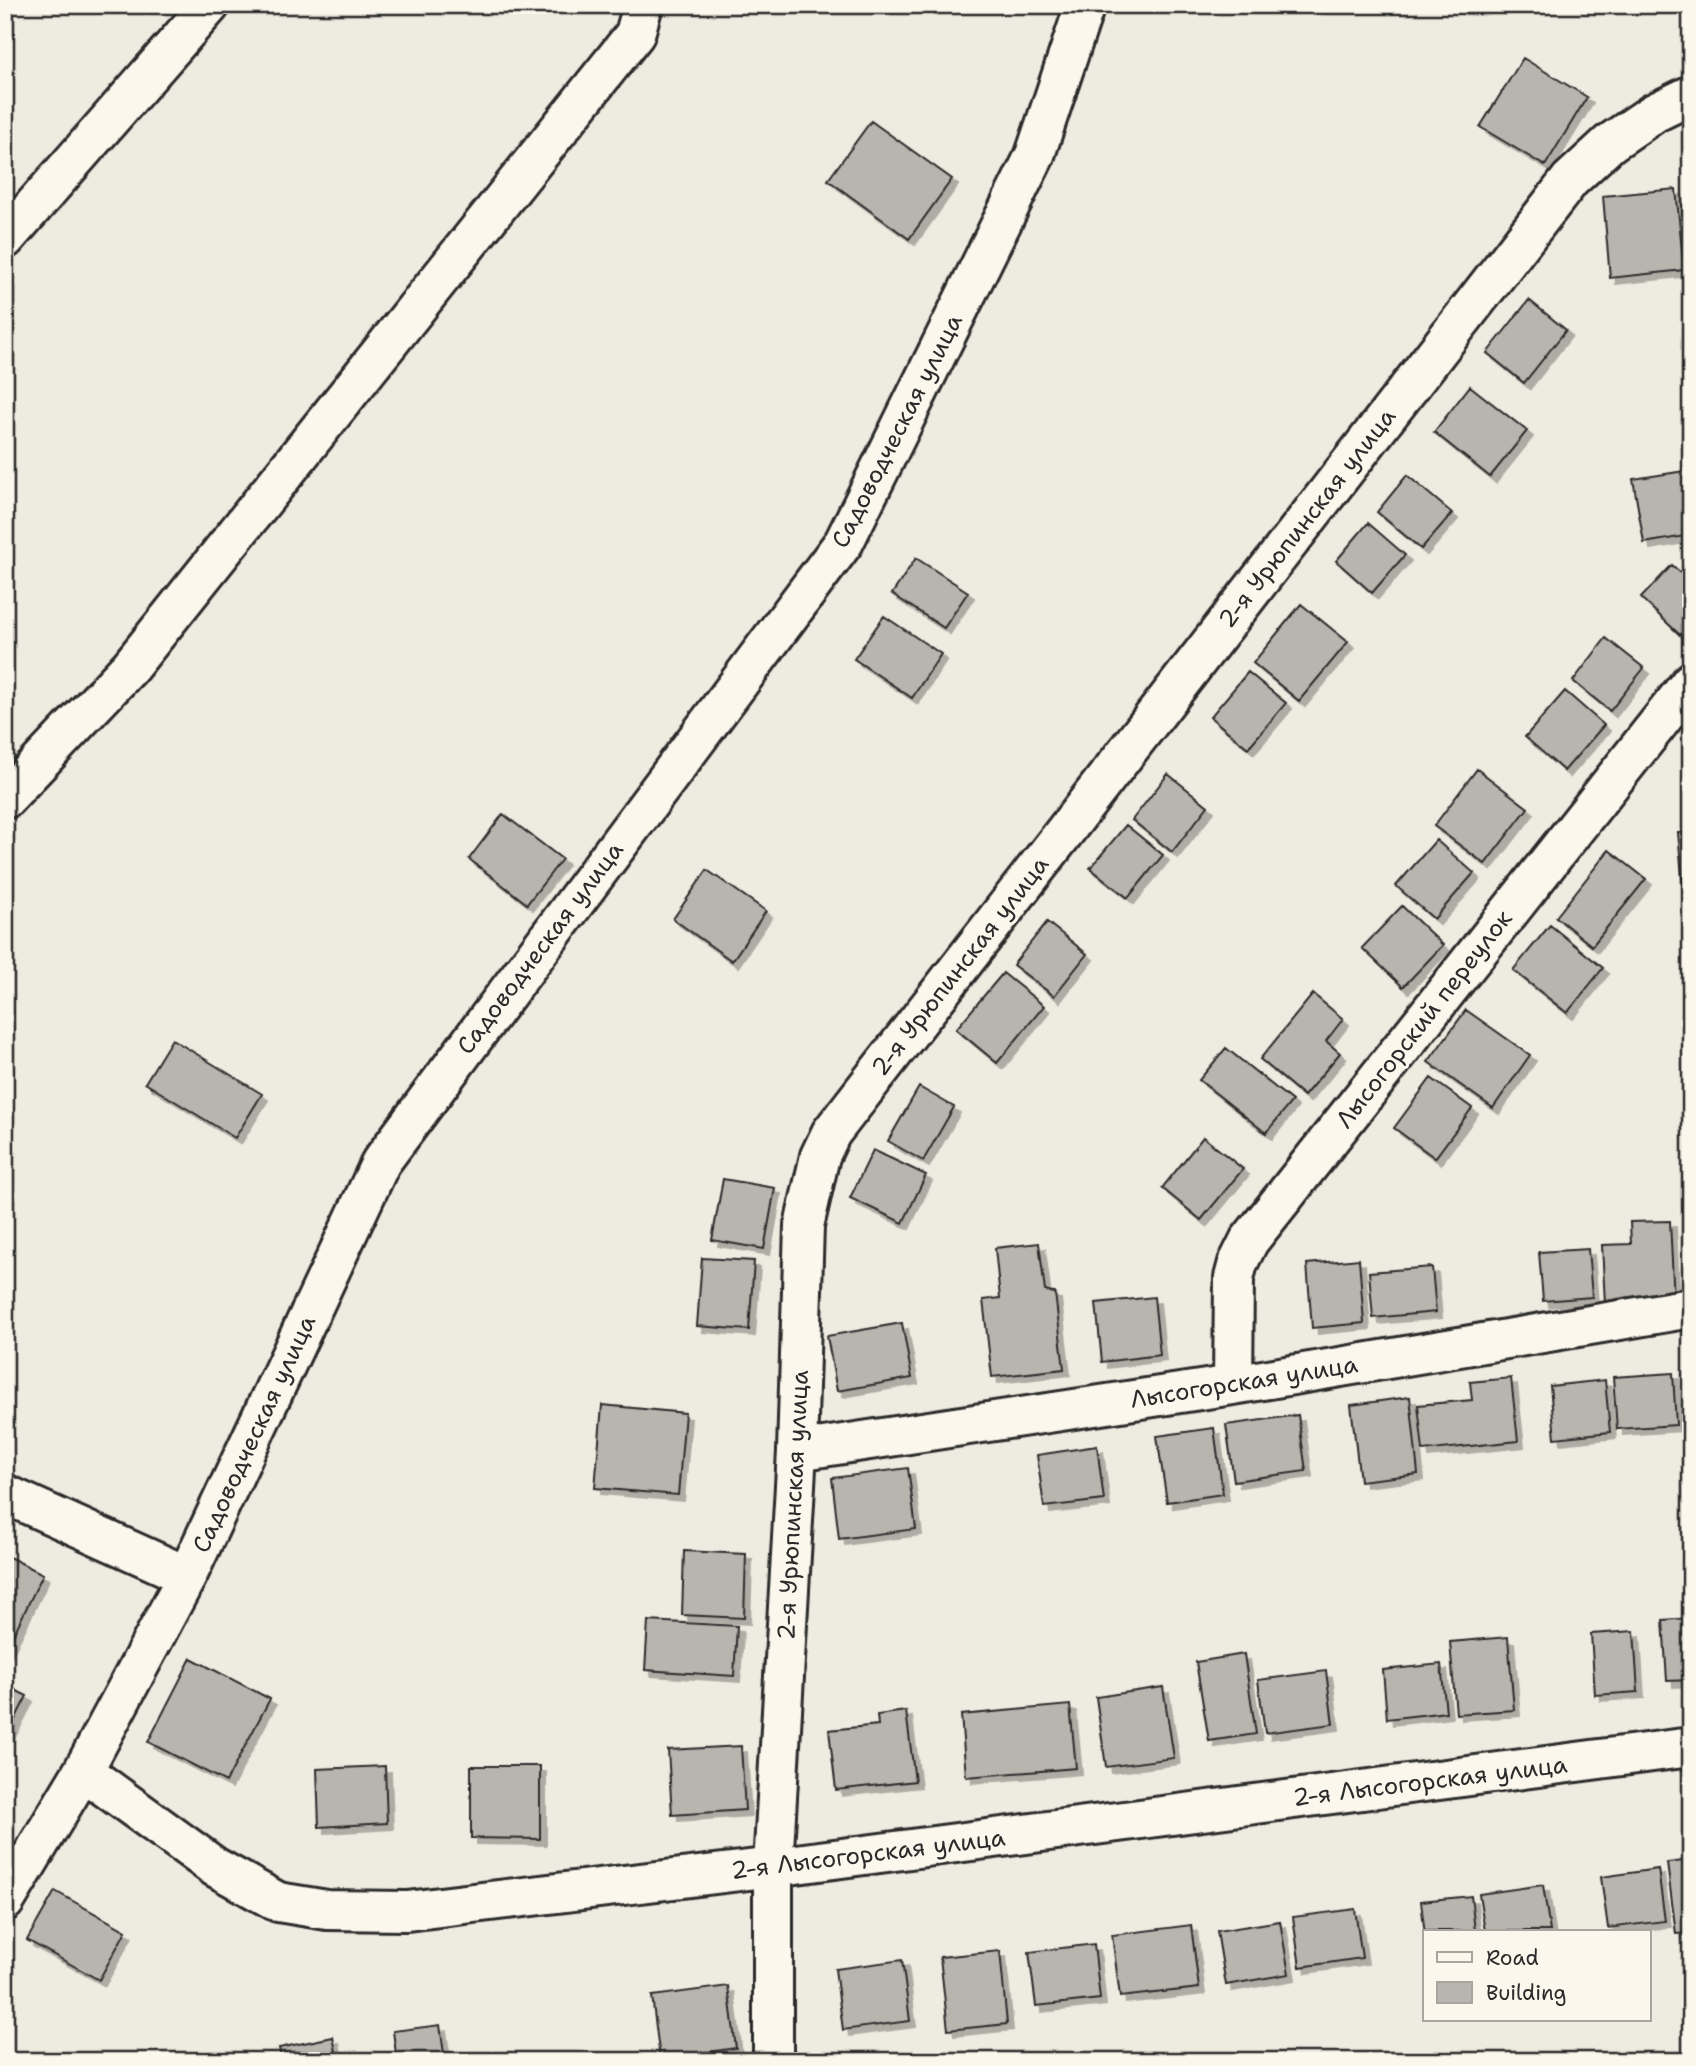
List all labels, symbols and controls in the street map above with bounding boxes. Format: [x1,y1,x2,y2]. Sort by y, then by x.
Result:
street label: Садоводческая улица [824,309,970,553]
street label: 2-я Урюпинская улица [1211,401,1403,634]
street label: Садоводческая улица [449,835,631,1061]
street label: 2-я Урюпинская улица [864,849,1056,1082]
street label: Лысогорский переулок [1329,903,1519,1135]
street label: Садоводческая улица [185,1310,323,1558]
street label: Лысогорская улица [1128,1348,1360,1416]
street label: 2-я Урюпинская улица [770,1369,816,1641]
street label: 2-я Лысогорская улица [1291,1748,1569,1814]
street label: 2-я Лысогорская улица [729,1821,1007,1887]
legend [1423,1930,1650,2021]
text: Road [1486,1944,1539,1972]
text: Building [1486,1979,1566,2007]

